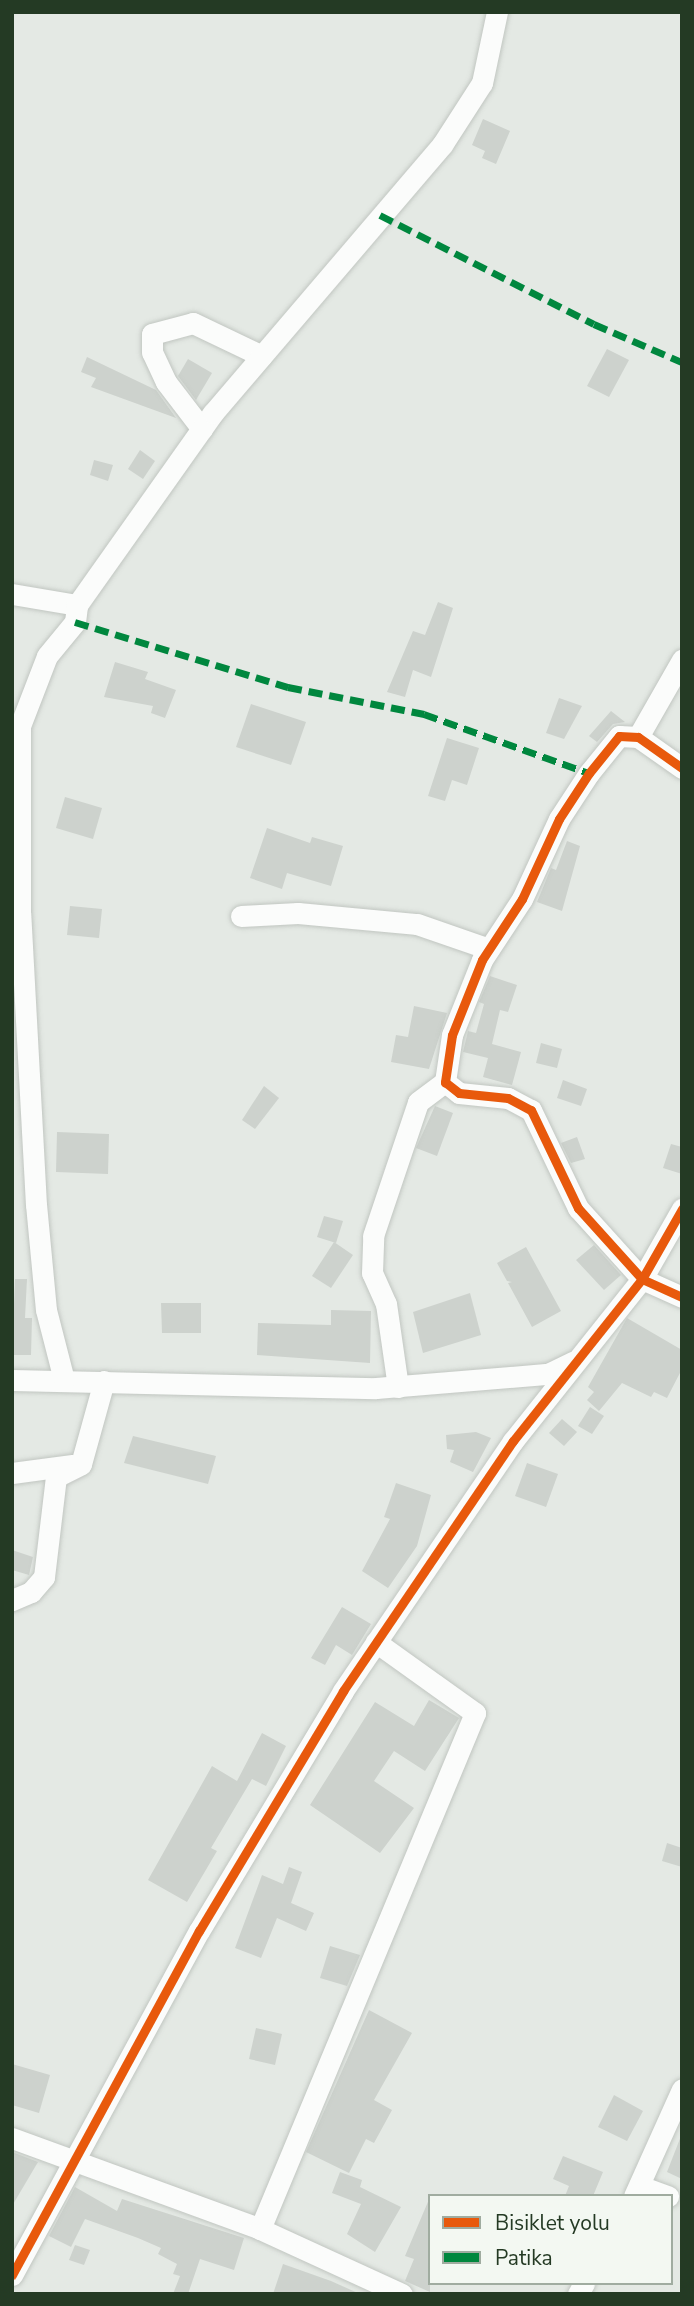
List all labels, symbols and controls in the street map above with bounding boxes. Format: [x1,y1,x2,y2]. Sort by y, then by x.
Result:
legend [428,2194,673,2285]
text: Bisiklet yolu [495,2209,610,2237]
text: Patika [495,2244,553,2272]

